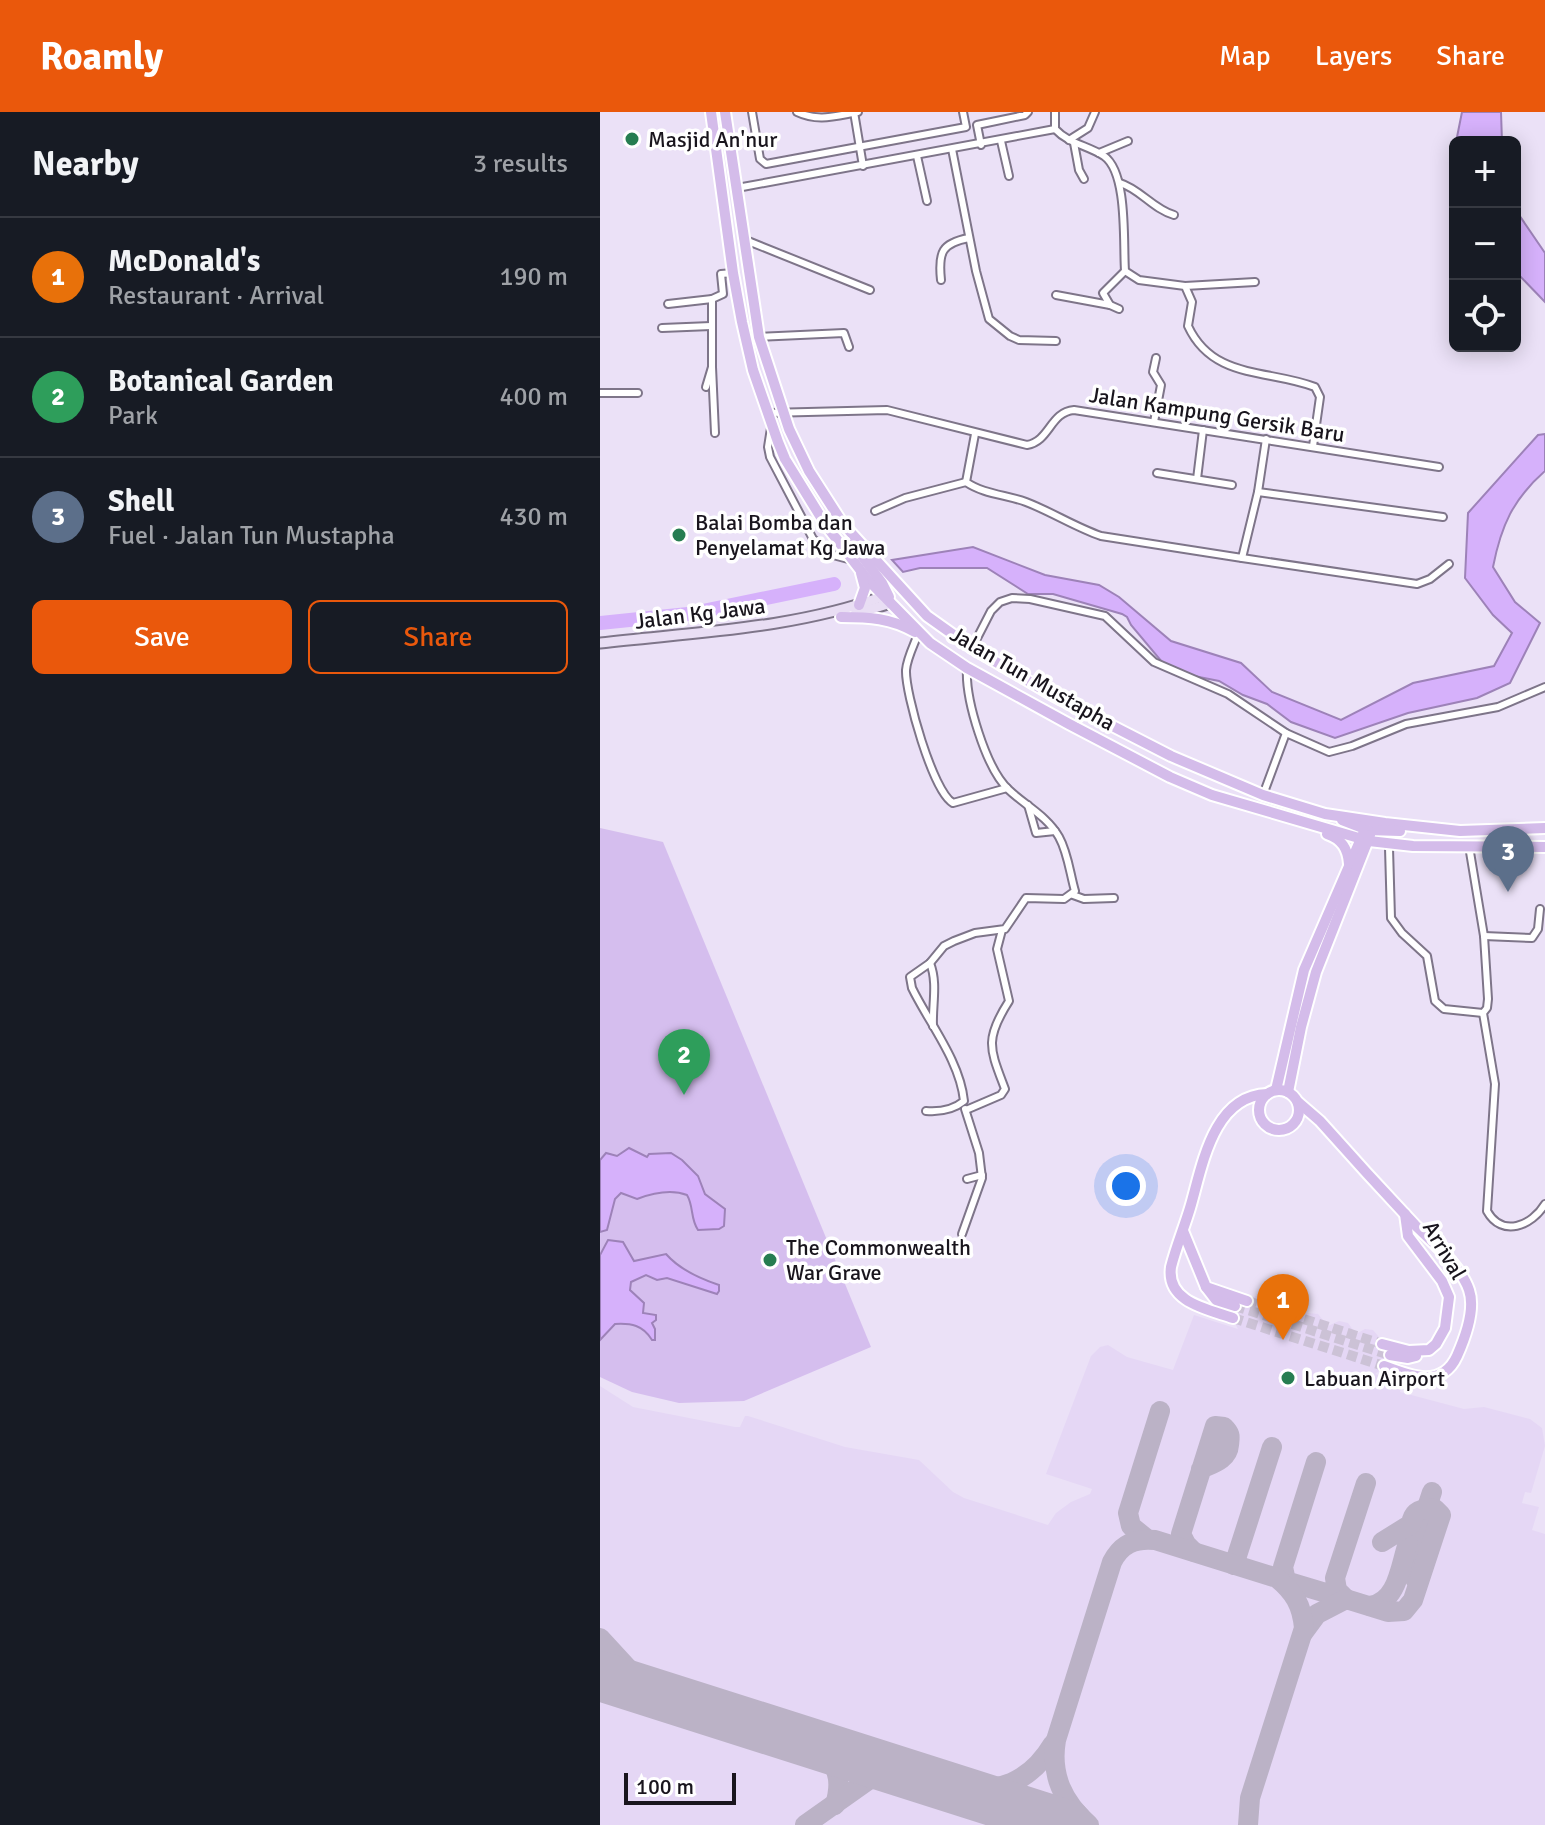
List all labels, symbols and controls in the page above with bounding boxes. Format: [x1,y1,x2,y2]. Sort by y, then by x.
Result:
text: Roamly [40,33,163,80]
text: Map [1219,39,1271,73]
text: Layers [1315,39,1392,73]
text: Share [1436,39,1505,73]
place label: Masjid An'nur [648,126,777,153]
marker: Masjid An'nur [623,130,641,148]
map controls [1449,136,1521,352]
button: + [1449,136,1521,208]
text: Nearby [32,143,139,185]
text: 3 results [473,148,568,180]
button: − [1449,208,1521,280]
text: McDonald's [108,243,260,280]
text: 1 [51,261,65,293]
text: 190 m [499,261,568,293]
text: Restaurant · Arrival [108,280,324,312]
button: locate [1449,280,1521,352]
text: Botanical Garden [108,363,334,400]
text: 2 [51,381,65,413]
text: 400 m [499,381,568,413]
street label: Jalan Kampung Gersik Baru [1087,381,1347,448]
text: Park [108,400,158,432]
text: Shell [108,483,174,520]
text: 3 [51,501,65,533]
text: 430 m [499,501,568,533]
place label: Balai Bomba dan Penyelamat Kg Jawa [695,509,885,561]
text: Fuel · Jalan Tun Mustapha [108,520,395,552]
marker: Balai Bomba dan Penyelamat Kg Jawa [670,526,688,544]
street label: Jalan Kg Jawa [633,592,767,635]
button: Save [32,600,292,674]
button: Share [308,600,568,674]
street label: Jalan Tun Mustapha [946,620,1120,737]
pin: 3 [1482,826,1534,892]
pin: 2 [658,1029,710,1095]
your location [1106,1166,1146,1206]
street label: Arrival [1417,1216,1472,1284]
place label: The Commonwealth War Grave [786,1234,971,1286]
marker: The Commonwealth War Grave [761,1251,779,1269]
pin: 1 [1257,1274,1309,1340]
place label: Labuan Airport [1304,1365,1445,1392]
marker: Labuan Airport [1279,1369,1297,1387]
scale bar [624,1769,736,1805]
text: 100 m [636,1773,694,1800]

